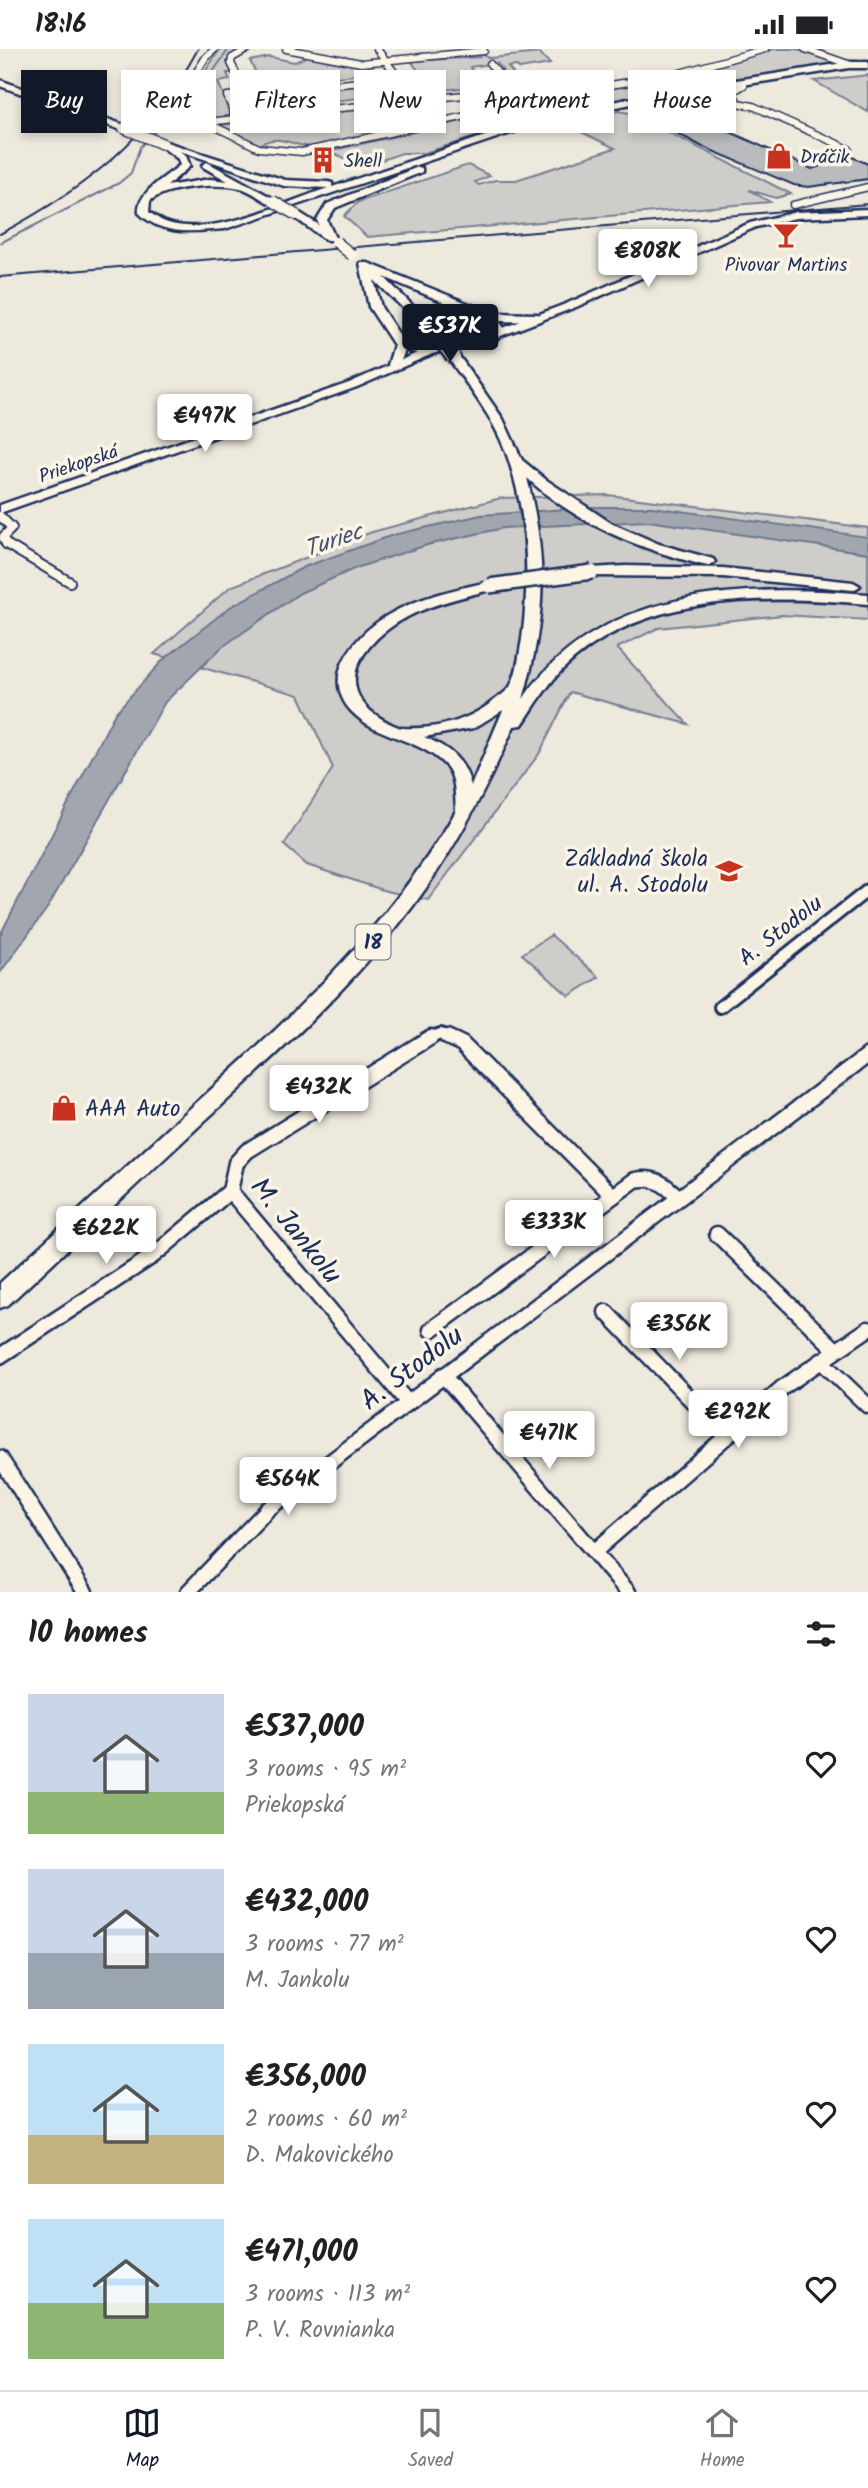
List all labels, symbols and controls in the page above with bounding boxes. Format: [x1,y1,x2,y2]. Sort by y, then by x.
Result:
text: 18:16 [35,4,87,46]
chip: Buy [21,70,107,133]
chip: Rent [121,70,216,133]
chip: Filters [230,70,340,133]
chip: New [354,70,446,133]
chip: Apartment [460,70,614,133]
chip: House [628,70,736,133]
shop icon: Dráčik [764,141,794,171]
place label: Dráčik [800,143,850,173]
building icon: Shell [308,145,338,175]
place label: Shell [344,147,382,177]
bar icon: Pivovar Martins [771,220,801,250]
pin: €808K [599,229,697,289]
text: €808K [614,234,682,270]
place label: Pivovar Martins [725,251,847,281]
pin: €537K [401,305,499,364]
text: €537K [418,309,482,345]
pin: €497K [156,395,254,454]
text: €497K [173,399,237,435]
street label: Priekopská [35,437,124,492]
water label: Turiec [299,513,370,570]
place label: Základná škola ul. A. Stodolu [564,842,708,904]
school or university icon: Základná škola ul. A. Stodolu [714,856,744,886]
street label: A. Stodolu [731,887,831,976]
road number: 18 [356,925,390,959]
pin: €432K [270,1065,368,1125]
text: €432K [286,1070,352,1106]
place label: AAA Auto [85,1092,181,1128]
shop icon: AAA Auto [49,1093,79,1123]
street label: M. Jankolu [238,1168,353,1295]
pin: €333K [505,1201,603,1260]
text: €333K [521,1205,587,1241]
pin: €622K [57,1207,155,1266]
text: €622K [72,1211,140,1247]
pin: €356K [630,1303,728,1362]
text: €356K [646,1307,712,1343]
street label: A. Stodolu [351,1315,474,1423]
pin: €292K [689,1391,787,1450]
text: €292K [705,1395,771,1431]
pin: €471K [500,1411,598,1471]
text: €471K [520,1416,578,1452]
pin: €564K [239,1457,337,1517]
text: €564K [255,1462,321,1498]
text: 10 homes [28,1610,148,1658]
icon: filters [802,1615,840,1653]
text: €537,000 [245,1704,364,1752]
icon: home [84,1722,168,1806]
icon: heart [802,1745,840,1783]
text: 3 rooms · 95 m² [245,1752,406,1788]
text: Priekopská [245,1788,345,1824]
text: €432,000 [245,1879,368,1927]
icon: home [84,1897,168,1981]
icon: heart [802,1920,840,1958]
text: 3 rooms · 77 m² [245,1927,404,1963]
text: M. Jankolu [245,1963,350,1999]
text: €356,000 [245,2054,366,2102]
icon: home [84,2072,168,2156]
icon: heart [802,2095,840,2133]
text: 2 rooms · 60 m² [245,2102,407,2138]
text: D. Makovického [245,2138,394,2174]
text: €471,000 [245,2229,358,2277]
icon: home [84,2247,168,2331]
icon: heart [802,2270,840,2308]
text: 3 rooms · 113 m² [245,2277,410,2313]
text: P. V. Rovnianka [245,2313,395,2349]
tab: Map [123,2404,161,2476]
tab: Saved [408,2404,453,2476]
tab: Home [700,2404,745,2476]

